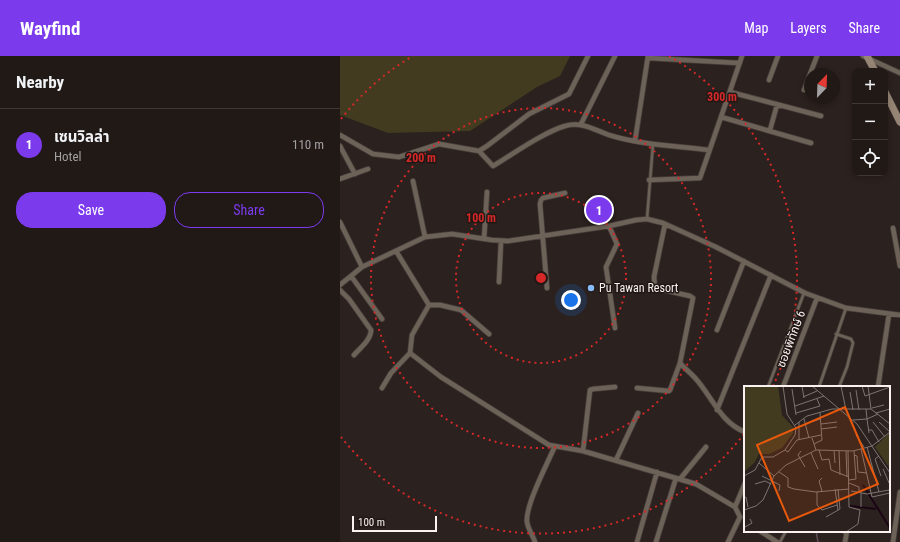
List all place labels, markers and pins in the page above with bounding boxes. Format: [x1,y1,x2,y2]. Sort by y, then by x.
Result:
pin: 1 [586,195,612,225]
centre of rings [534,271,548,285]
place label: Pu Tawan Resort [599,281,679,295]
marker: Pu Tawan Resort [586,283,596,293]

